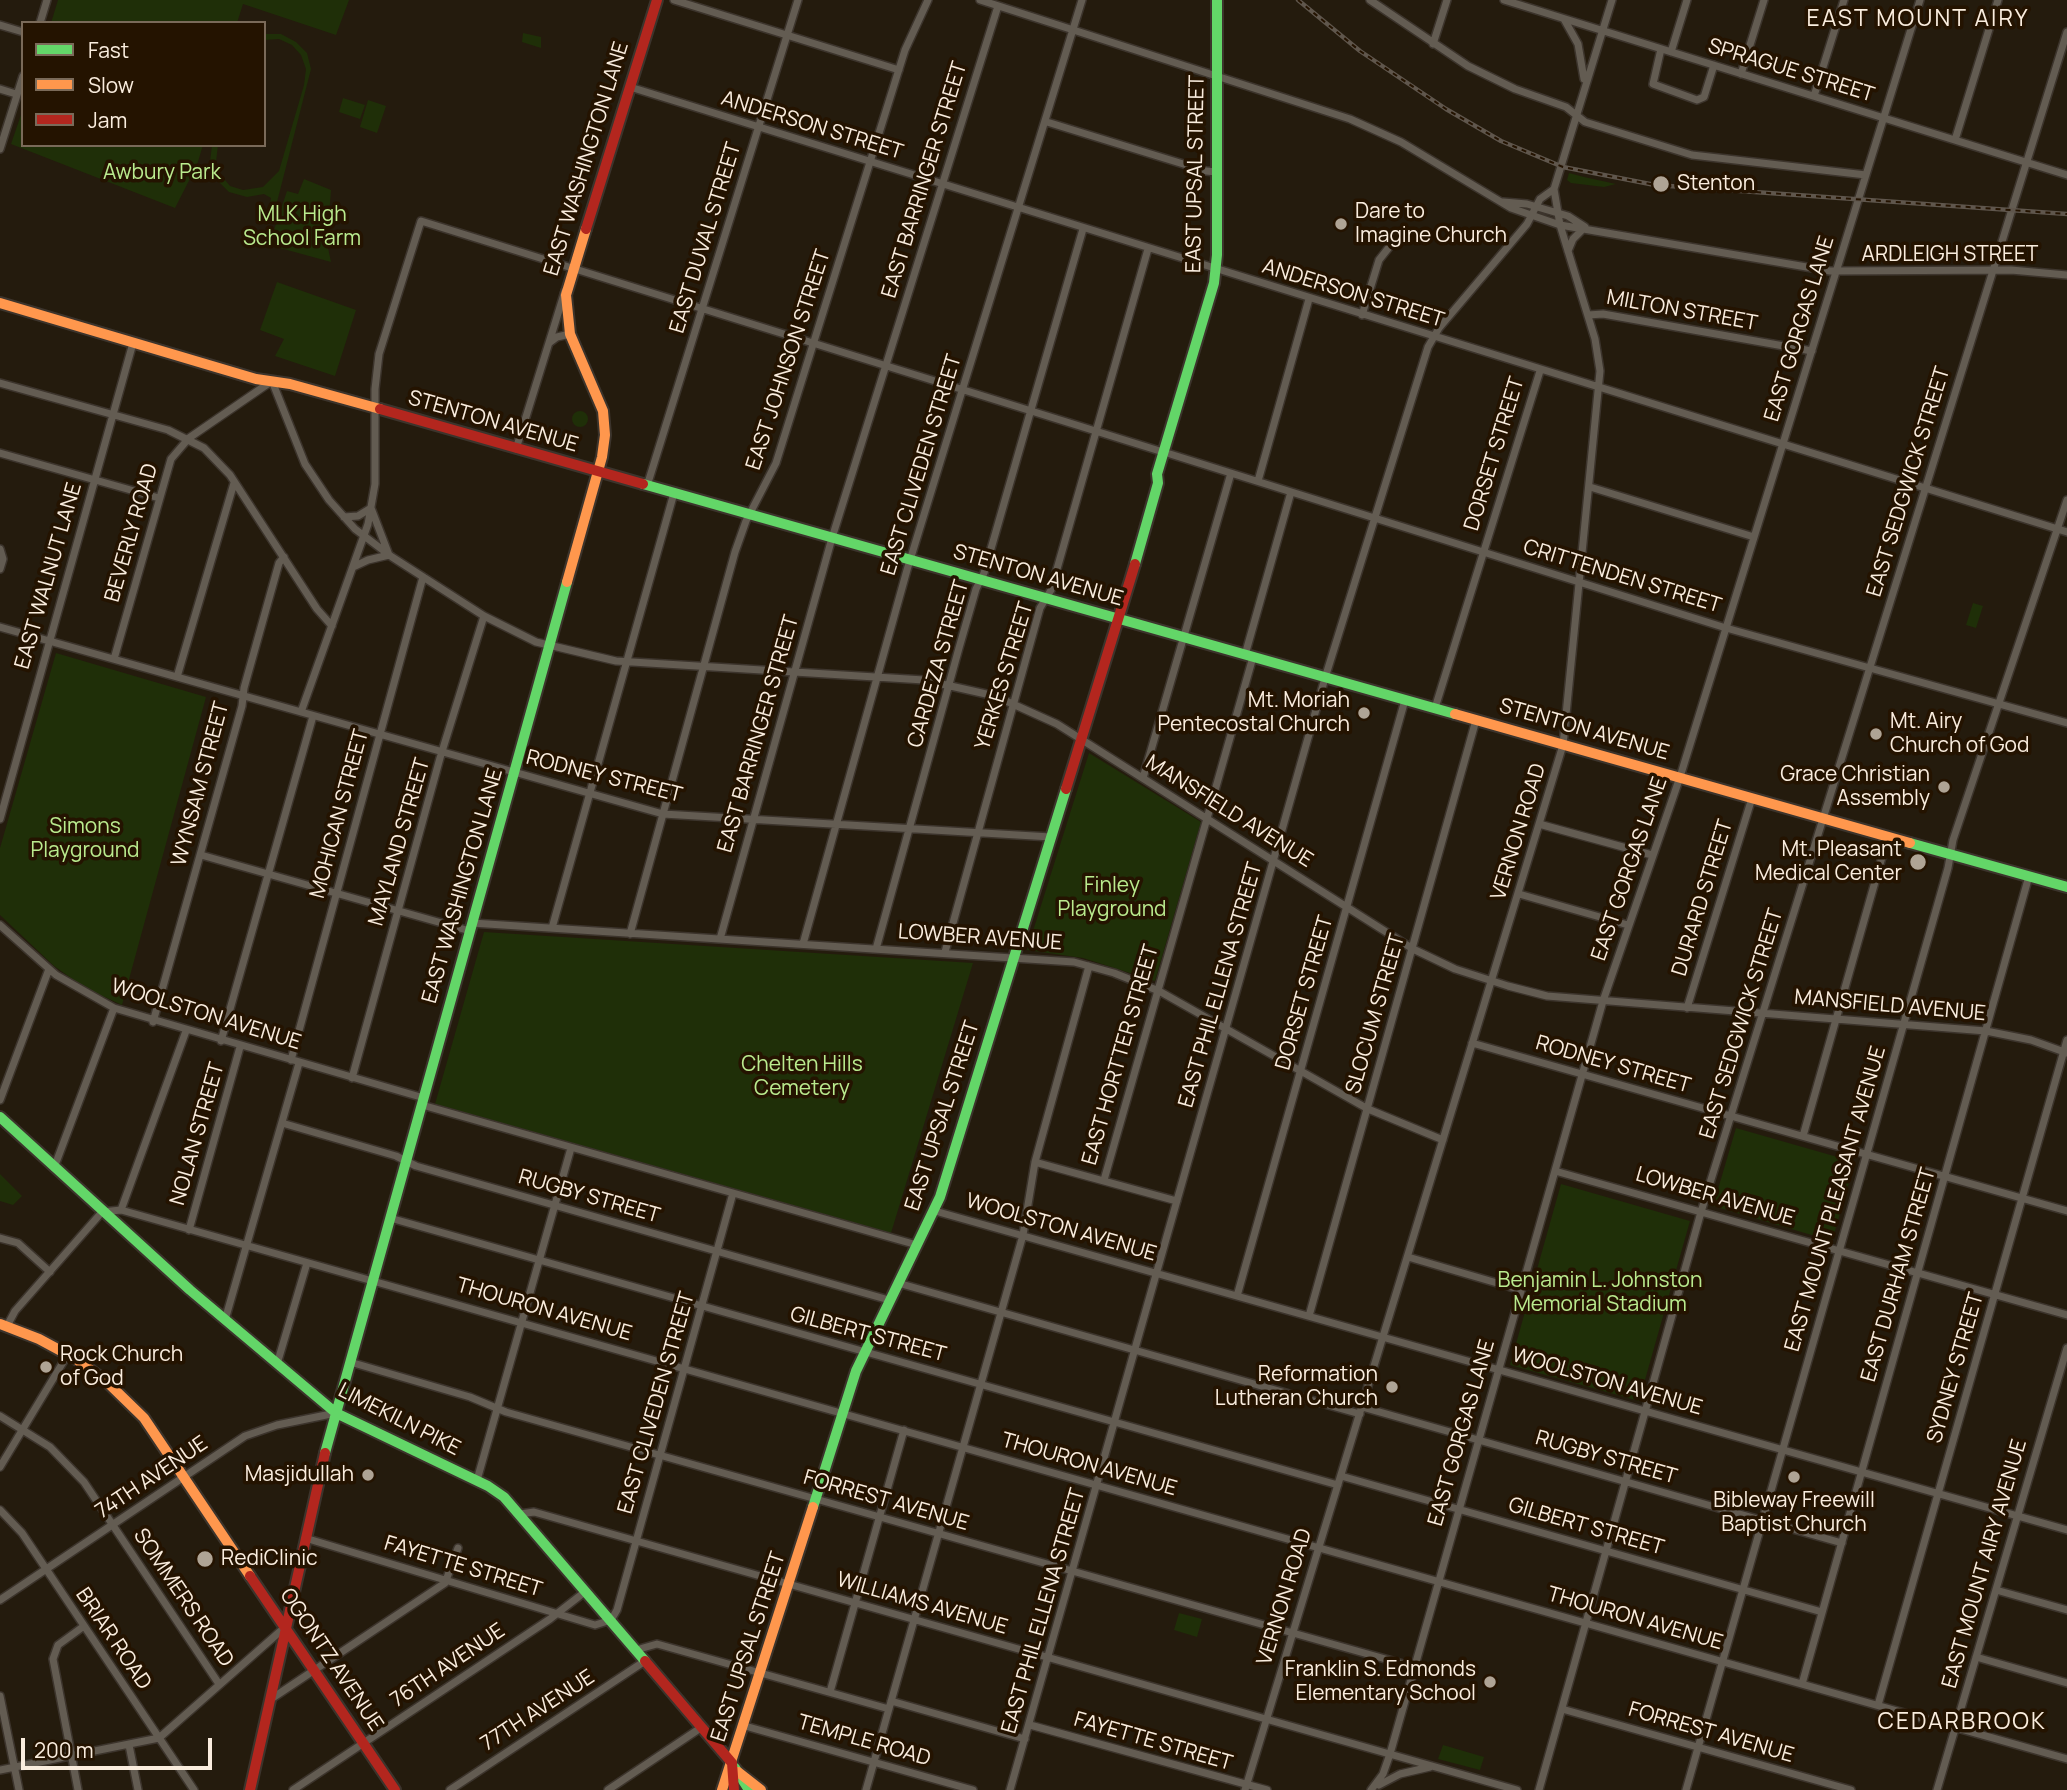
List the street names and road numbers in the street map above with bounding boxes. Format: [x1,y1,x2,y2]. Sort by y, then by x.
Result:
street label: SPRAGUE STREET [1705,34,1877,108]
street label: EAST WASHINGTON LANE [539,39,635,279]
street label: EAST BARRINGER STREET [877,59,973,301]
street label: EAST UPSAL STREET [1182,75,1210,273]
street label: ANDERSON STREET [718,86,906,166]
street label: EAST DUVAL STREET [665,140,747,336]
street label: EAST GORGAS LANE [1760,233,1840,425]
street label: ARDLEIGH STREET [1862,242,2038,268]
street label: EAST JOHNSON STREET [741,247,837,473]
street label: ANDERSON STREET [1259,254,1447,334]
street label: MILTON STREET [1605,285,1759,337]
street label: EAST CLIVEDEN STREET [876,352,968,578]
street label: EAST SEDGWICK STREET [1862,364,1956,600]
street label: DORSET STREET [1460,374,1530,534]
street label: STENTON AVENUE [405,386,581,458]
street label: BEVERLY ROAD [100,461,164,605]
street label: EAST WALNUT LANE [10,480,88,672]
street label: CRITTENDEN STREET [1520,535,1724,619]
street label: STENTON AVENUE [950,540,1126,612]
street label: CARDEZA STREET [903,577,975,751]
street label: YERKES STREET [971,599,1039,753]
street label: EAST BARRINGER STREET [713,612,805,856]
street label: STENTON AVENUE [1496,694,1672,766]
street label: WYNSAM STREET [167,699,235,869]
street label: MOHICAN STREET [305,727,375,901]
street label: RODNEY STREET [523,745,685,809]
street label: MANSFIELD AVENUE [1141,750,1317,874]
street label: MAYLAND STREET [364,755,436,929]
street label: VERNON ROAD [1486,761,1552,903]
street label: EAST WASHINGTON LANE [417,766,509,1006]
street label: EAST GORGAS LANE [1587,774,1673,964]
street label: DURARD STREET [1667,817,1739,979]
street label: EAST PHIL ELLENA STREET [1174,860,1268,1110]
street label: EAST SEDGWICK STREET [1695,906,1789,1142]
street label: DORSET STREET [1271,913,1339,1073]
street label: LOWBER AVENUE [897,920,1063,956]
street label: SLOCUM STREET [1341,931,1411,1097]
street label: EAST HORTTER STREET [1077,942,1165,1168]
street label: WOOLSTON AVENUE [108,974,304,1056]
street label: MANSFIELD AVENUE [1793,985,1987,1027]
street label: EAST UPSAL STREET [900,1018,986,1214]
street label: RODNEY STREET [1533,1031,1693,1099]
street label: EAST MOUNT PLEASANT AVENUE [1780,1043,1892,1355]
street label: NOLAN STREET [166,1060,230,1208]
street label: LOWBER AVENUE [1633,1162,1797,1232]
street label: RUGBY STREET [515,1165,663,1229]
street label: EAST DURHAM STREET [1856,1165,1942,1385]
street label: WOOLSTON AVENUE [963,1189,1159,1267]
street label: THOURON AVENUE [453,1273,635,1347]
street label: EAST CLIVEDEN STREET [613,1289,701,1517]
street label: SYDNEY STREET [1922,1290,1990,1446]
street label: GILBERT STREET [787,1302,949,1368]
street label: EAST GORGAS LANE [1423,1337,1501,1529]
street label: WOOLSTON AVENUE [1509,1343,1705,1421]
street label: LIMEKILN PIKE [334,1378,464,1462]
street label: RUGBY STREET [1532,1426,1680,1490]
street label: THOURON AVENUE [998,1428,1180,1502]
street label: 74TH AVENUE [91,1431,213,1525]
street label: EAST MOUNT AIRY AVENUE [1937,1437,2033,1691]
street label: FORREST AVENUE [800,1465,972,1537]
street label: EAST PHIL ELLENA STREET [997,1486,1091,1736]
street label: GILBERT STREET [1505,1493,1667,1561]
street label: SOMMERS ROAD [127,1524,239,1672]
street label: VERNON ROAD [1252,1526,1318,1668]
street label: FAYETTE STREET [381,1531,545,1603]
street label: EAST UPSAL STREET [706,1549,792,1745]
street label: WILLIAMS AVENUE [834,1568,1010,1640]
street label: THOURON AVENUE [1544,1582,1726,1656]
street label: BRIAR ROAD [70,1583,156,1695]
street label: OGONTZ AVENUE [274,1584,388,1736]
street label: 76TH AVENUE [386,1619,510,1713]
street label: 77TH AVENUE [476,1665,600,1757]
street label: FORREST AVENUE [1625,1697,1797,1769]
street label: FAYETTE STREET [1071,1707,1235,1777]
street label: TEMPLE ROAD [795,1710,933,1772]

